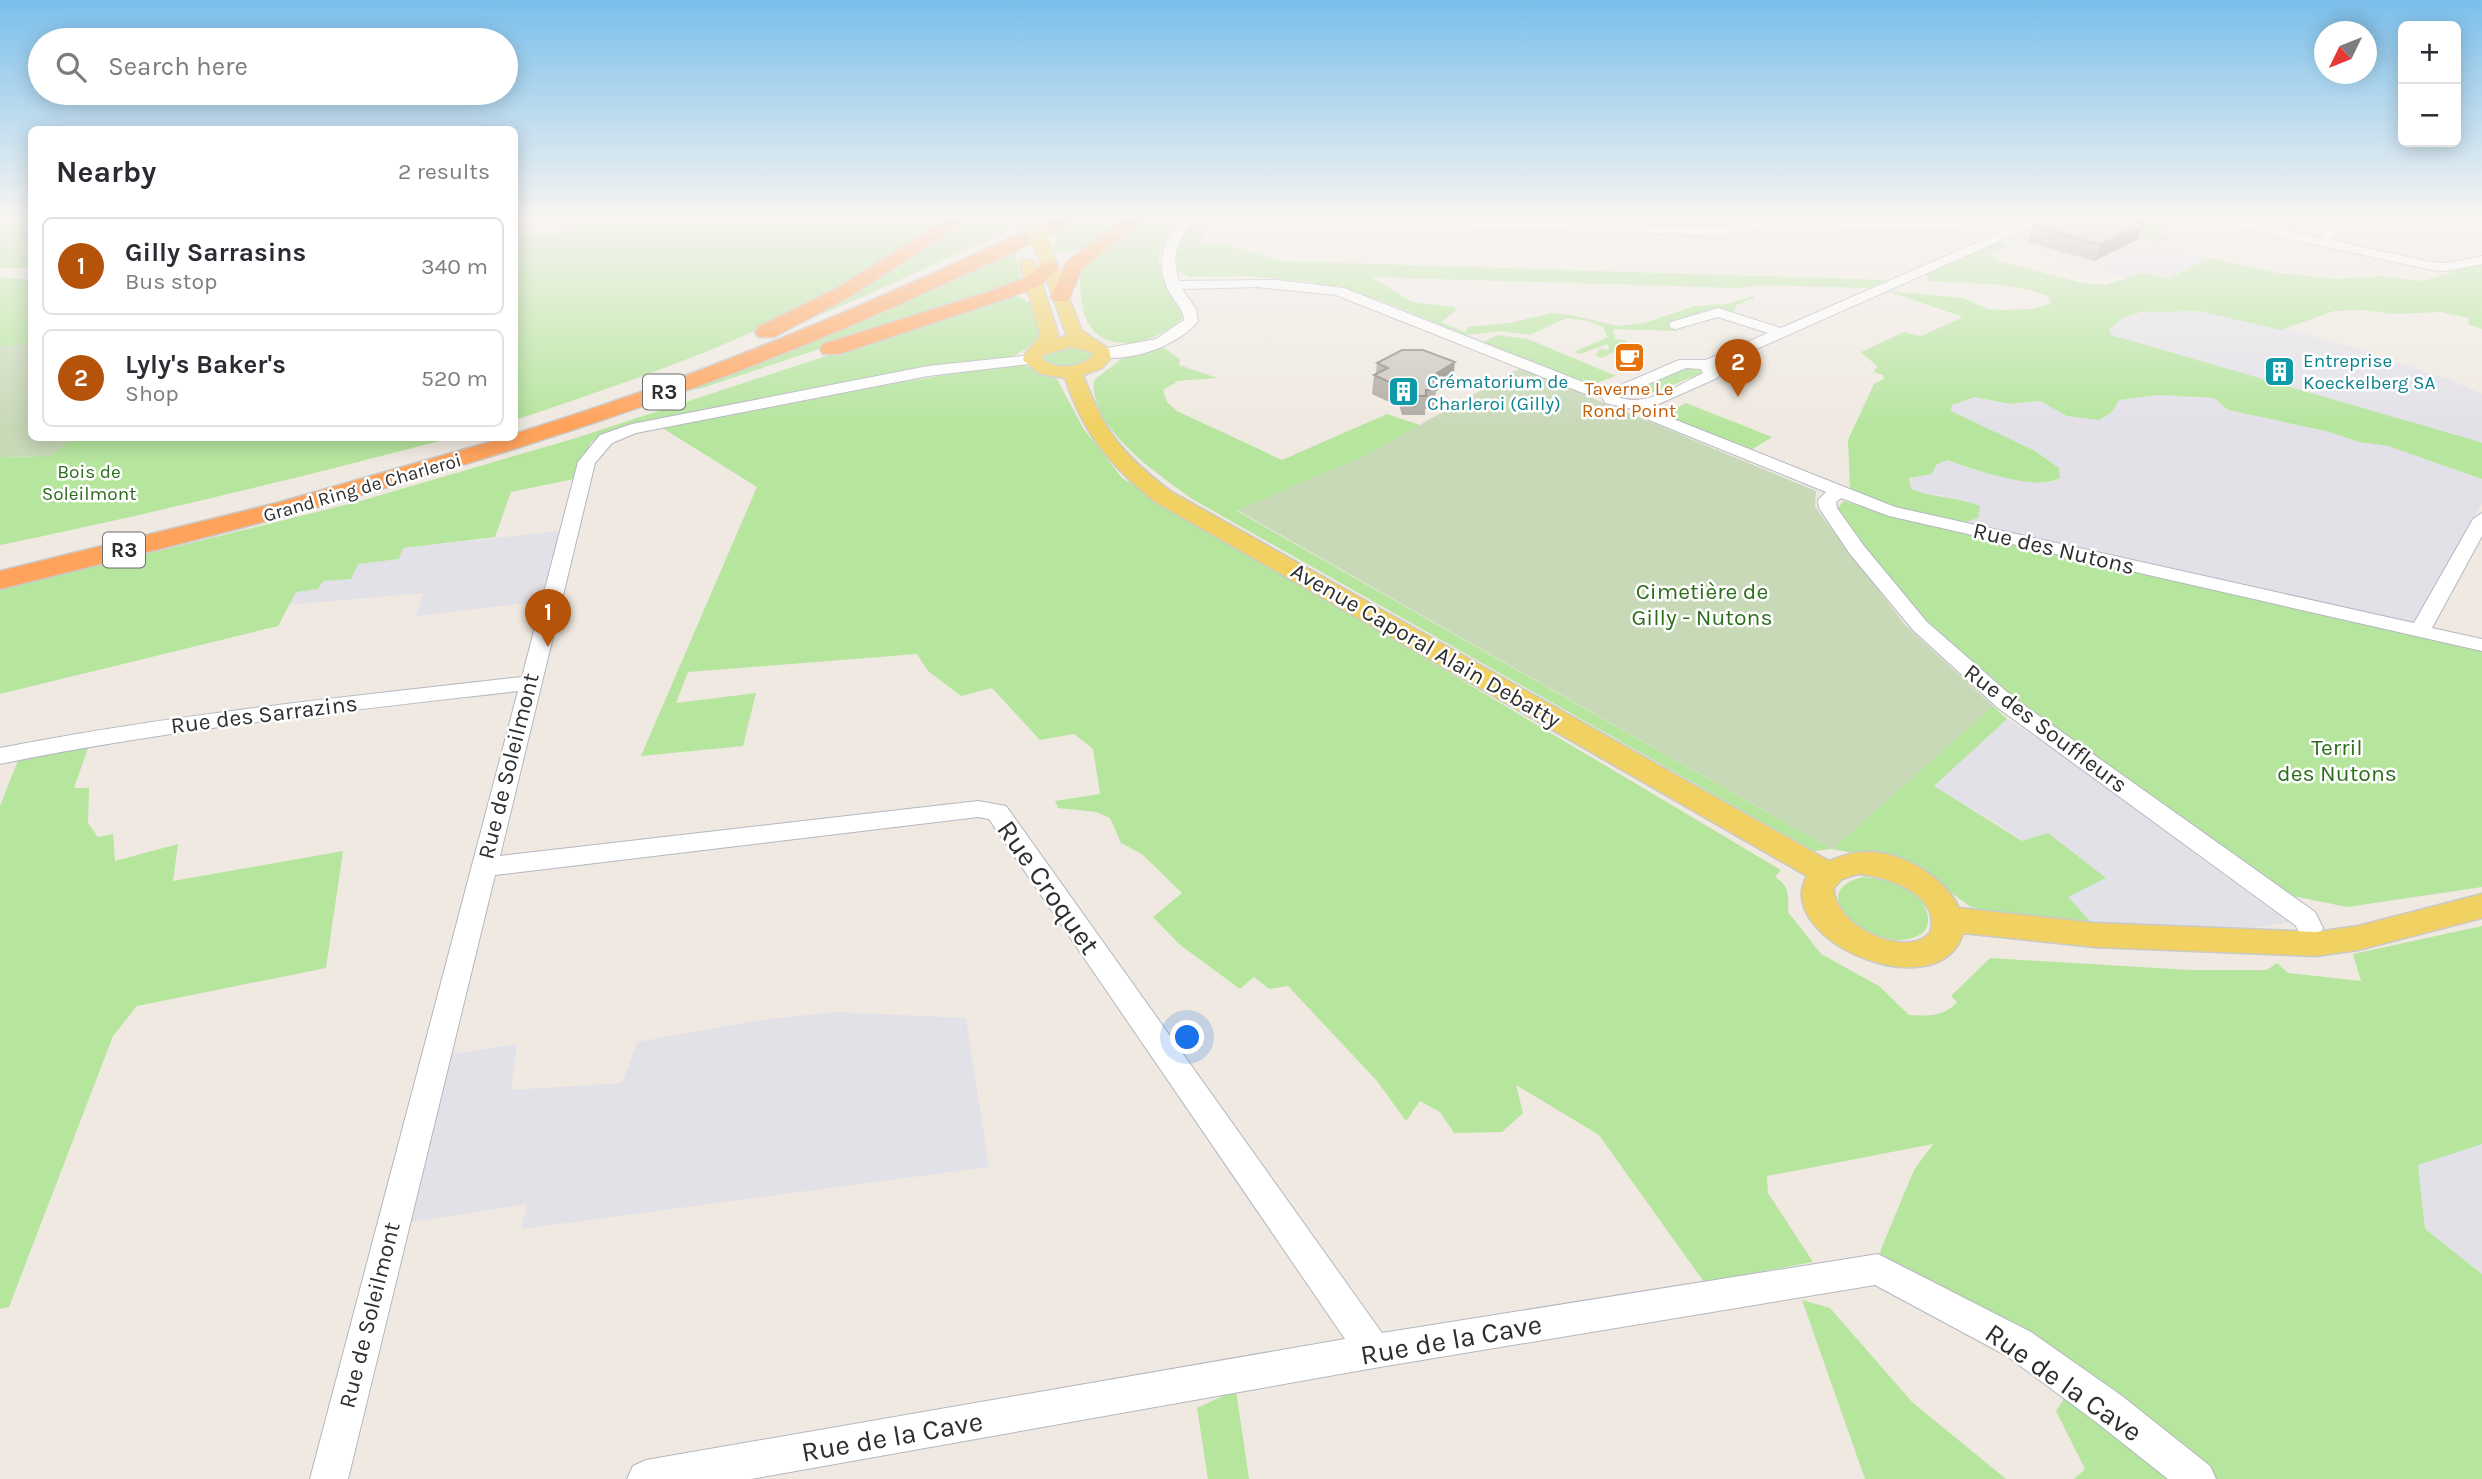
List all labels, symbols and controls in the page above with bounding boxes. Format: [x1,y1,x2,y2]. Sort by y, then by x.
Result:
north arrow [2314,21,2377,84]
map controls [2398,21,2461,147]
button: + [2398,21,2461,84]
search box [28,28,518,105]
icon: search [52,48,90,86]
text: Search here [108,51,248,82]
button: − [2398,84,2461,147]
text: Nearby [56,154,156,190]
text: 2 results [398,158,490,185]
text: Gilly Sarrasins [125,237,306,268]
text: 1 [77,253,85,280]
text: 340 m [421,253,488,280]
text: Bus stop [125,268,218,295]
pin: 2 [1715,339,1761,397]
cafe icon: Taverne Le Rond Point [1612,340,1646,374]
text: Lyly's Baker's [125,349,286,380]
place label: Entreprise Koeckelberg SA [2303,350,2436,394]
building icon: Entreprise Koeckelberg SA [2263,354,2297,388]
text: 2 [74,365,88,392]
text: 520 m [421,365,488,392]
place label: Crématorium de Charleroi (Gilly) [1427,371,1568,415]
road number: R3 [643,374,685,410]
building icon: Crématorium de Charleroi (Gilly) [1387,375,1421,409]
place label: Taverne Le Rond Point [1582,378,1676,422]
text: Shop [125,380,179,407]
street label: Grand Ring de Charleroi [261,449,464,527]
park label: Bois de Soleilmont [42,461,136,505]
street label: Rue des Nutons [1970,517,2137,580]
road number: R3 [103,532,145,568]
street label: Avenue Caporal Alain Debatty [1286,557,1566,734]
park label: Cimetière de Gilly - Nutons [1631,578,1773,631]
pin: 1 [525,589,571,647]
street label: Rue des Souffleurs [1959,658,2132,798]
street label: Rue de Soleilmont [472,670,545,862]
street label: Rue des Sarrazins [169,690,359,739]
park label: Terril des Nutons [2277,734,2397,787]
street label: Rue Croquet [990,814,1107,961]
your location [1170,1020,1204,1054]
street label: Rue de Soleilmont [333,1219,406,1411]
street label: Rue de la Cave [1358,1307,1544,1372]
street label: Rue de la Cave [1979,1316,2148,1449]
street label: Rue de la Cave [799,1404,985,1469]

